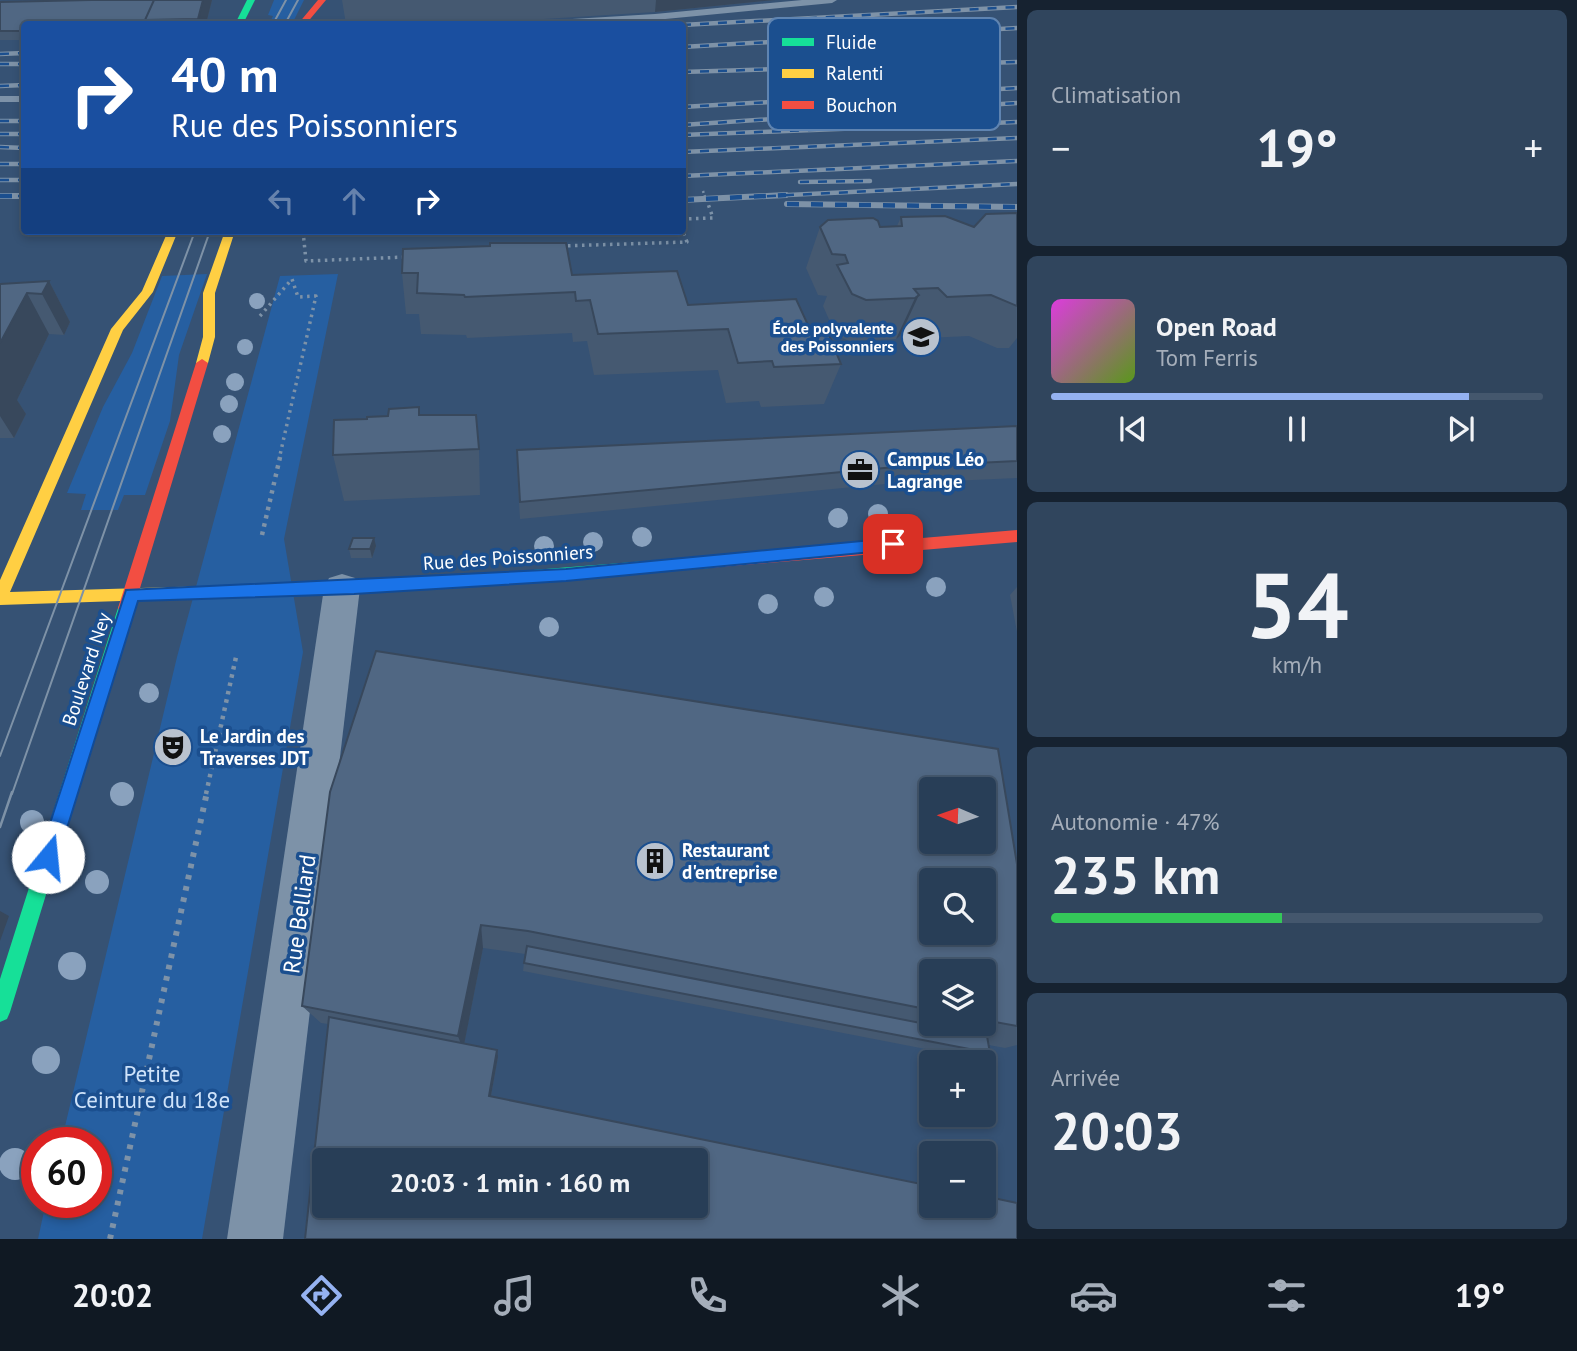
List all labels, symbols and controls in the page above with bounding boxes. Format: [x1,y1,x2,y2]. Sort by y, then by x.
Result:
legend [768,18,1000,130]
text: Fluide [826,30,877,54]
text: 40 m [171,42,278,106]
icon: right [56,49,147,140]
text: Ralenti [826,61,884,85]
text: Climatisation [1051,80,1181,109]
text: Bouchon [826,93,897,117]
text: Rue des Poissonniers [171,104,458,146]
text: 19° [1256,114,1338,181]
text: − [1051,123,1070,172]
text: + [1524,123,1543,172]
icon: left [262,182,300,220]
icon: ahead [335,182,373,220]
icon: right [408,182,446,220]
text: Open Road [1156,310,1277,343]
school or university icon: École polyvalente des Poissonniers [900,316,942,358]
place label: École polyvalente des Poissonniers [773,318,894,356]
text: Tom Ferris [1156,343,1258,372]
icon: previous [1114,410,1152,448]
icon: pause [1278,410,1316,448]
icon: next [1442,410,1480,448]
place label: Campus Léo Lagrange [887,447,984,493]
office icon: Campus Léo Lagrange [839,449,881,491]
pin [863,514,923,574]
icon: arrive [874,525,912,563]
street label: Rue des Poissonniers [422,539,594,575]
text: 54 [1245,545,1349,663]
street label: Boulevard Ney [56,609,116,729]
text: km/h [1272,650,1322,679]
place label: Le Jardin des Traverses JDT [200,724,310,770]
theatre icon: Le Jardin des Traverses JDT [152,726,194,768]
north arrow [919,777,996,854]
map controls [919,777,996,1218]
text: Autonomie · 47% [1051,807,1219,836]
position arrow [11,820,85,894]
place label: Restaurant d'entreprise [682,838,778,884]
building icon: Restaurant d'entreprise [634,840,676,882]
text: 235 km [1051,841,1220,908]
street label: Rue Belliard [276,853,322,975]
button: search [919,868,996,945]
button: layers [919,959,996,1036]
button: + [919,1050,996,1127]
park label: Petite Ceinture du 18e [74,1059,230,1114]
text: Arrivée [1051,1063,1120,1092]
text: 20:03 [1051,1097,1183,1164]
speed limit sign: 60 [21,1127,112,1218]
button: − [919,1141,996,1218]
text: 20:03 · 1 min · 160 m [390,1166,630,1199]
icon: directions [297,1271,346,1320]
icon: music [490,1271,539,1320]
icon: phone [683,1271,732,1320]
icon: climate [876,1271,925,1320]
icon: car [1069,1271,1118,1320]
icon: filters [1262,1271,1311,1320]
text: 20:02 [72,1274,153,1316]
text: 19° [1455,1274,1505,1316]

